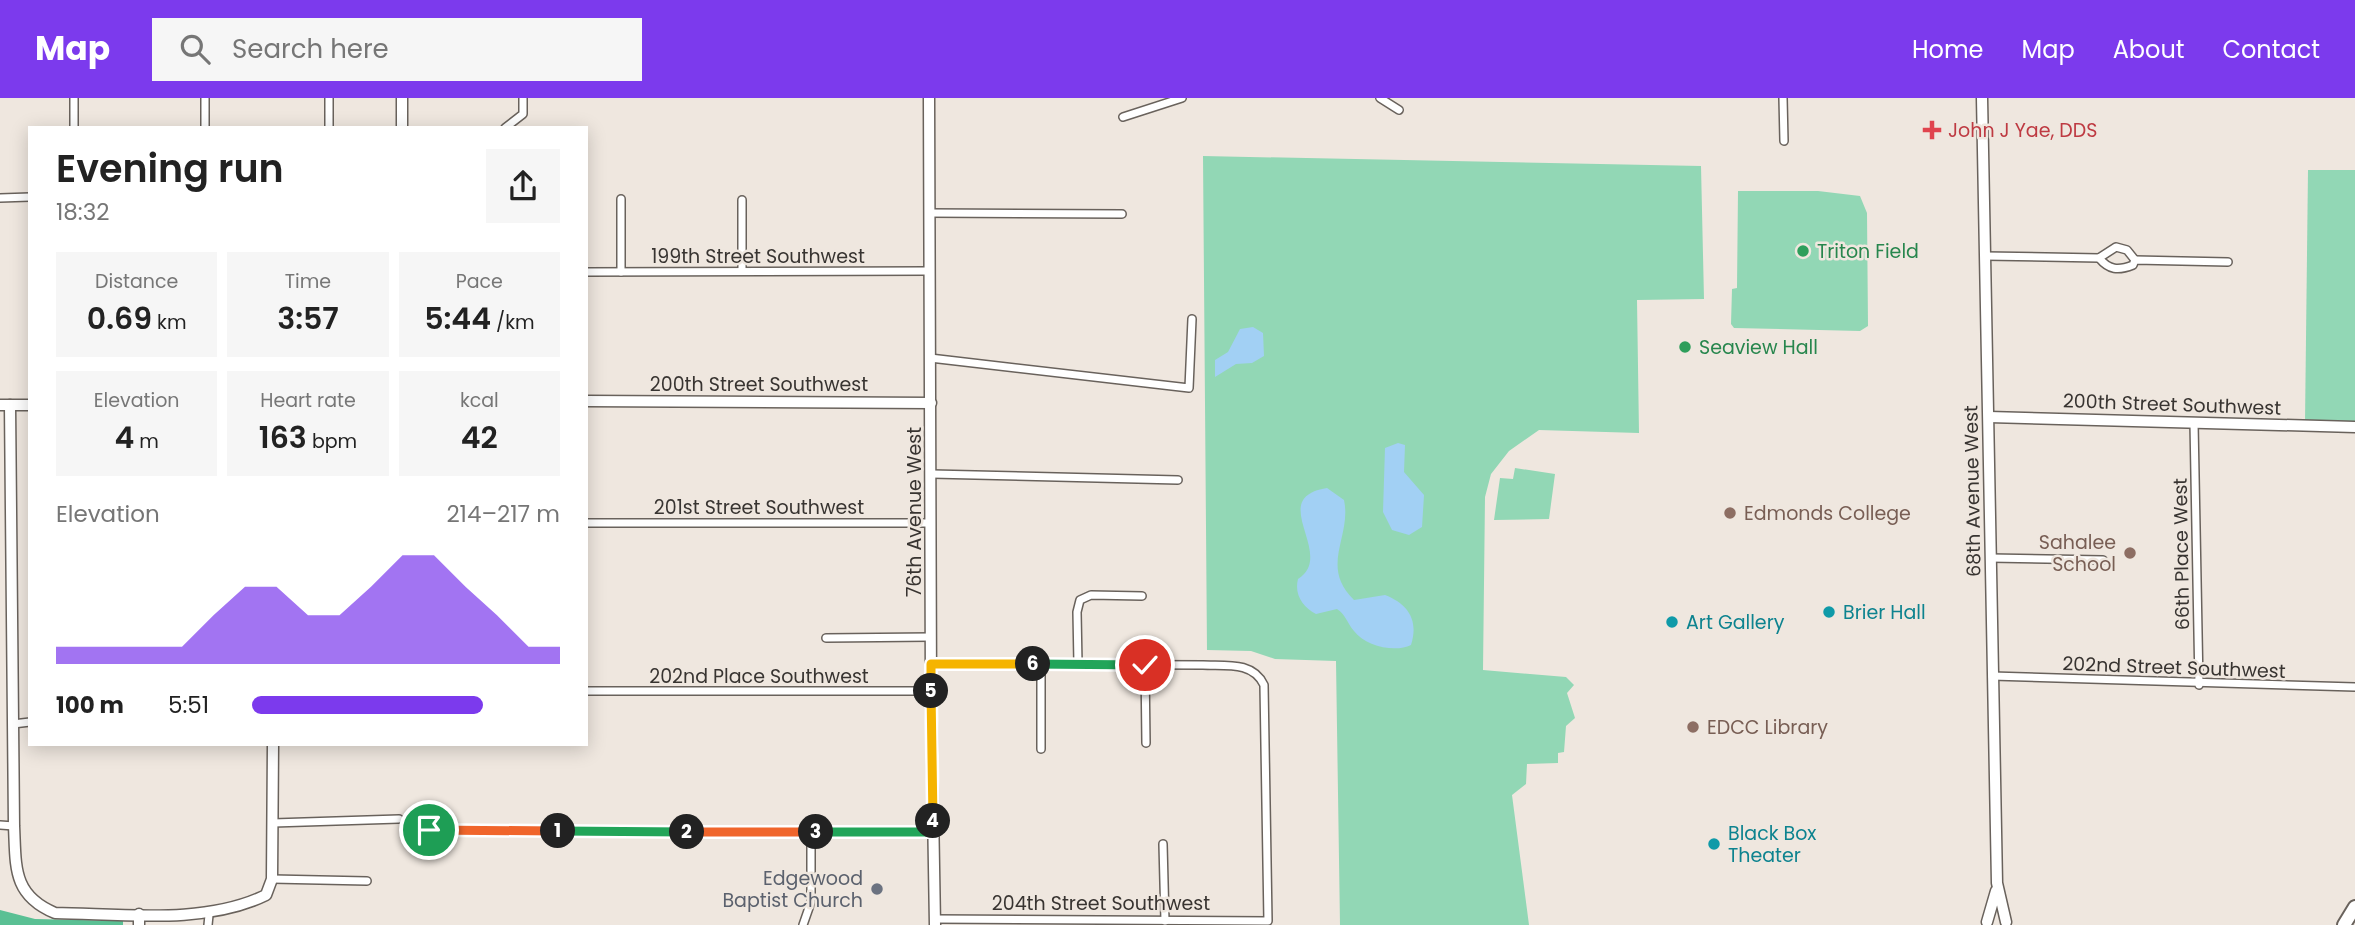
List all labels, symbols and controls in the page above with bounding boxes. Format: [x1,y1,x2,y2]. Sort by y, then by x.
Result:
search box [152,18,642,81]
text: Map [35,25,110,72]
icon: search [176,30,214,68]
text: Search here [232,31,389,67]
text: Home [1912,33,1984,66]
text: Map [2022,33,2075,66]
text: About [2113,33,2184,66]
text: Contact [2222,33,2320,66]
place label: John J Yae, DDS [1948,117,2097,144]
marker: John J Yae, DDS [1922,120,1942,140]
text: Evening run [56,142,284,195]
button: share [486,149,560,223]
text: 18:32 [56,196,110,228]
place label: Triton Field [1817,238,1919,265]
street label: 199th Street Southwest [651,243,865,270]
marker: Triton Field [1795,243,1811,259]
text: Distance [95,268,178,295]
text: Time [285,268,331,295]
text: Pace [456,268,503,295]
text: 0.69 [87,297,152,340]
text: 3:57 [277,297,339,340]
text: 5:44 [424,297,491,340]
text: km [152,309,186,336]
text: /km [491,309,535,336]
place label: Seaview Hall [1699,334,1818,361]
marker: Seaview Hall [1677,339,1693,355]
street label: 200th Street Southwest [650,371,868,398]
text: Elevation [94,387,179,414]
text: Heart rate [260,387,356,414]
text: kcal [460,387,499,414]
street label: 200th Street Southwest [2062,387,2282,422]
street label: 68th Avenue West [1958,405,1987,577]
text: 4 [114,416,134,459]
text: 163 [259,416,307,459]
text: 42 [461,416,498,459]
street label: 76th Avenue West [901,427,928,597]
text: m [134,428,159,455]
text: bpm [307,428,357,455]
street label: 66th Place West [2167,478,2196,630]
street label: 201st Street Southwest [654,494,864,521]
text: Elevation [56,498,160,530]
text: 214–217 m [446,498,560,530]
place label: Edmonds College [1744,500,1911,527]
marker: Edmonds College [1722,505,1738,521]
place label: Sahalee School [2039,529,2116,578]
marker: Sahalee School [2122,545,2138,561]
place label: Brier Hall [1843,599,1926,626]
marker: Brier Hall [1821,604,1837,620]
place label: Art Gallery [1686,609,1785,636]
marker: Art Gallery [1664,614,1680,630]
pin [1115,635,1175,695]
pin: 6 [1016,646,1050,682]
icon: check [1126,646,1164,684]
text: 6 [1026,650,1039,677]
street label: 202nd Street Southwest [2062,650,2286,685]
street label: 202nd Place Southwest [649,663,869,690]
pin: 5 [914,674,948,708]
text: 5 [924,677,937,704]
text: 100 m [56,689,124,721]
text: 5:51 [168,689,209,721]
place label: EDCC Library [1707,714,1828,741]
marker: EDCC Library [1685,719,1701,735]
pin [399,800,459,860]
pin: 4 [916,804,950,838]
text: 4 [926,807,939,834]
icon: arrive [410,811,448,849]
pin: 1 [540,814,576,848]
pin: 2 [670,814,704,850]
pin: 3 [798,814,834,850]
text: 1 [554,817,561,844]
text: 2 [681,818,692,845]
text: 3 [810,818,821,845]
place label: Black Box Theater [1728,820,1816,869]
marker: Black Box Theater [1706,836,1722,852]
place label: Edgewood Baptist Church [722,865,863,914]
marker: Edgewood Baptist Church [869,881,885,897]
street label: 204th Street Southwest [992,890,1210,917]

